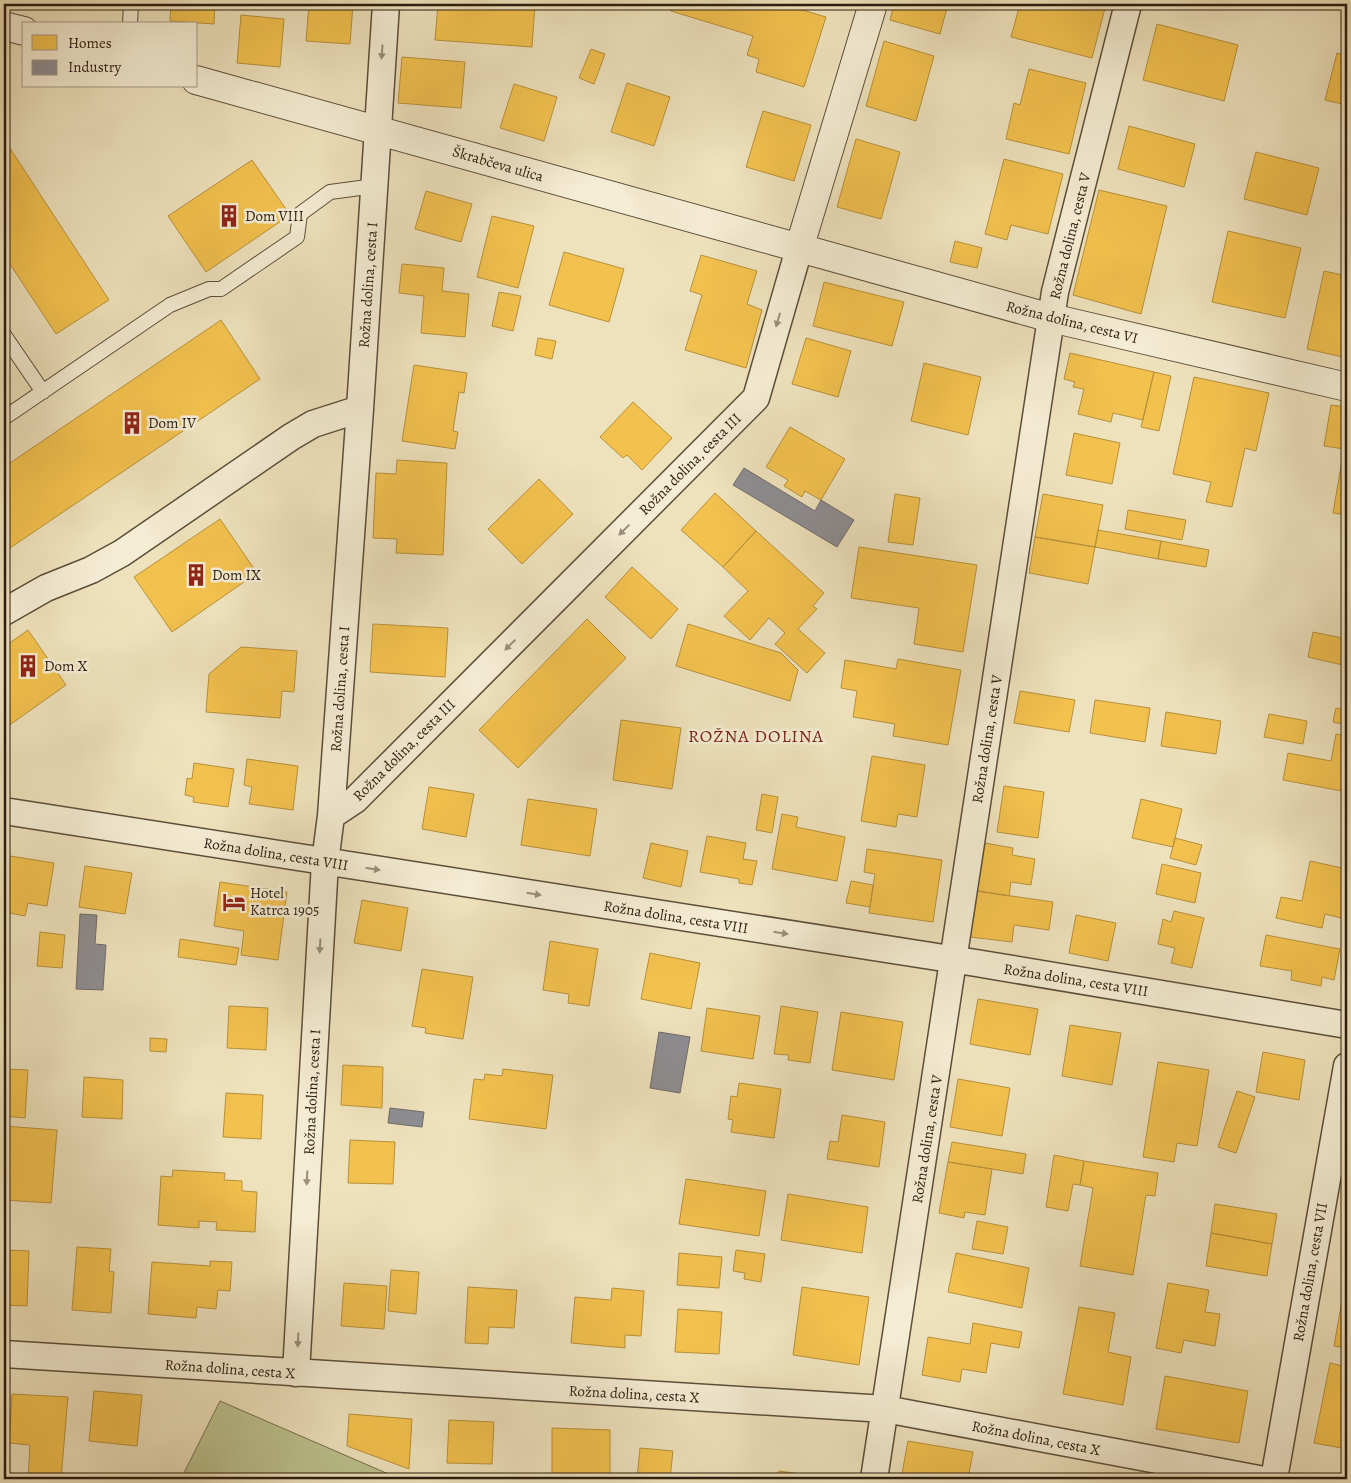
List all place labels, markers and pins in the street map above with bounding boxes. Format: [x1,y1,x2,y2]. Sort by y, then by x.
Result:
building icon: Dom VIII [216,203,242,229]
place label: Dom VIII [245,206,304,226]
building icon: Dom IV [119,410,145,436]
place label: Dom IV [148,413,197,433]
building icon: Dom IX [183,562,209,588]
place label: Dom IX [212,565,261,585]
building icon: Dom X [15,653,41,679]
place label: Dom X [44,656,87,676]
place label: Hotel Katrca 1905 [250,883,319,920]
hotel icon: Hotel Katrca 1905 [221,889,247,915]

